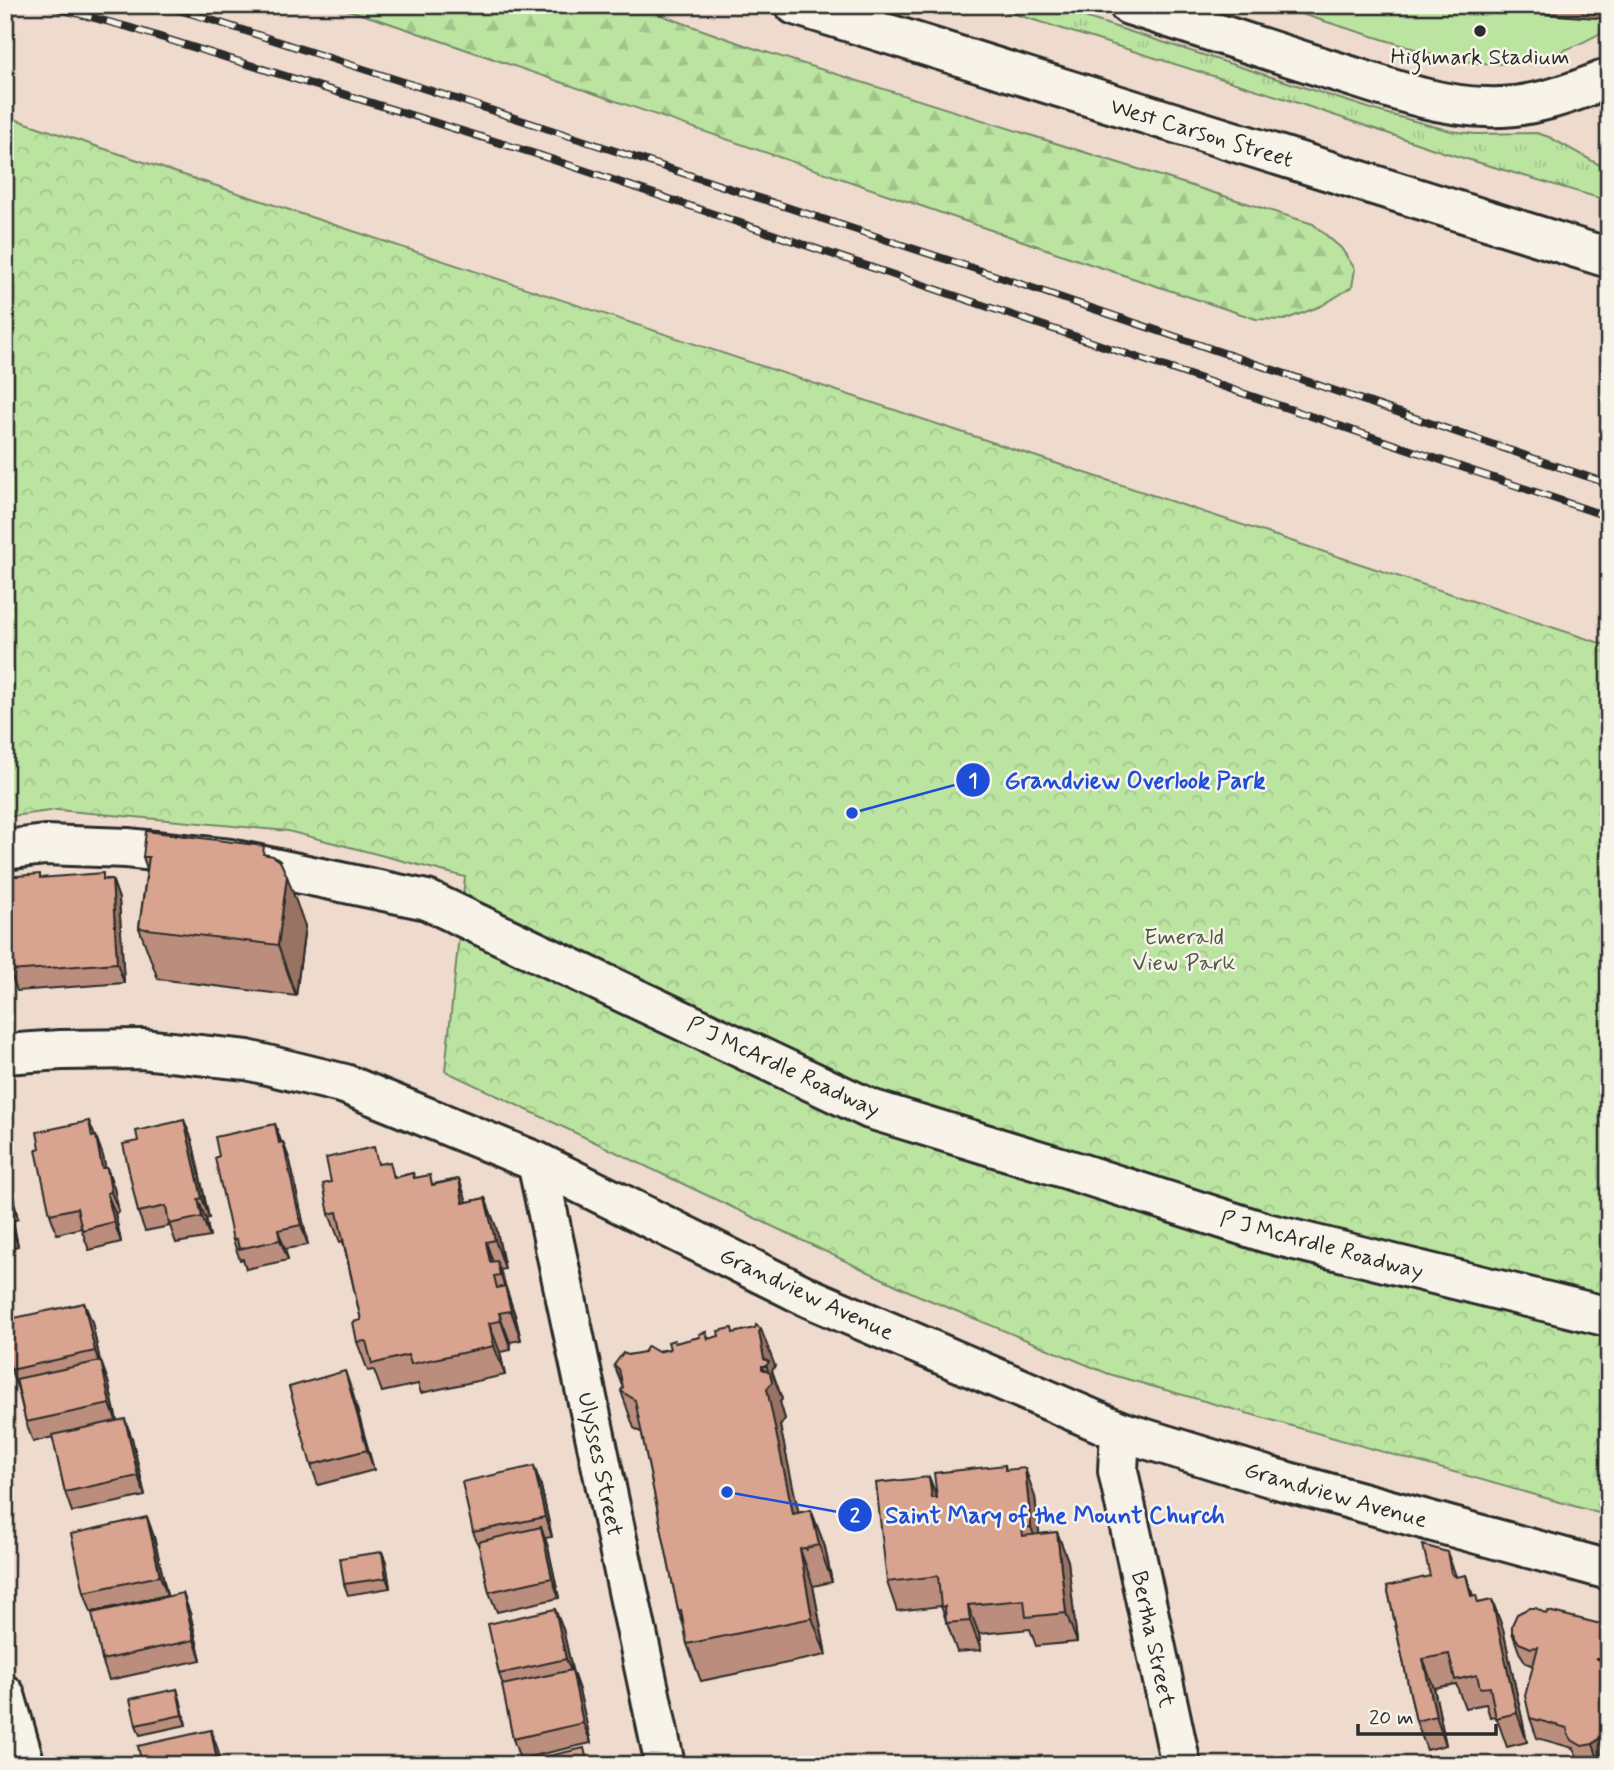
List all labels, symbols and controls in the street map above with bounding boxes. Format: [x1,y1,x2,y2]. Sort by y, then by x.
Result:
marker: Highmark Stadium [1472,23,1488,39]
place label: Highmark Stadium [1390,43,1570,75]
street label: West Carson Street [1106,92,1296,176]
callout: Grandview Overlook Park [956,757,1278,802]
text: Grandview Overlook Park [1005,766,1265,797]
text: 1 [968,767,978,795]
park label: Emerald View Park [1132,923,1236,979]
street label: P J McArdle Roadway [682,1010,884,1126]
street label: P J McArdle Roadway [1217,1204,1426,1288]
street label: Grandview Avenue [714,1241,898,1348]
street label: Ulysses Street [569,1390,629,1539]
street label: Grandview Avenue [1241,1455,1430,1536]
callout: Saint Mary of the Mount Church [838,1492,1236,1537]
text: Saint Mary of the Mount Church [885,1501,1225,1532]
text: 2 [850,1502,861,1530]
street label: Bertha Street [1123,1568,1181,1711]
scale bar [1358,1693,1497,1737]
text: 20 m [1369,1704,1414,1732]

